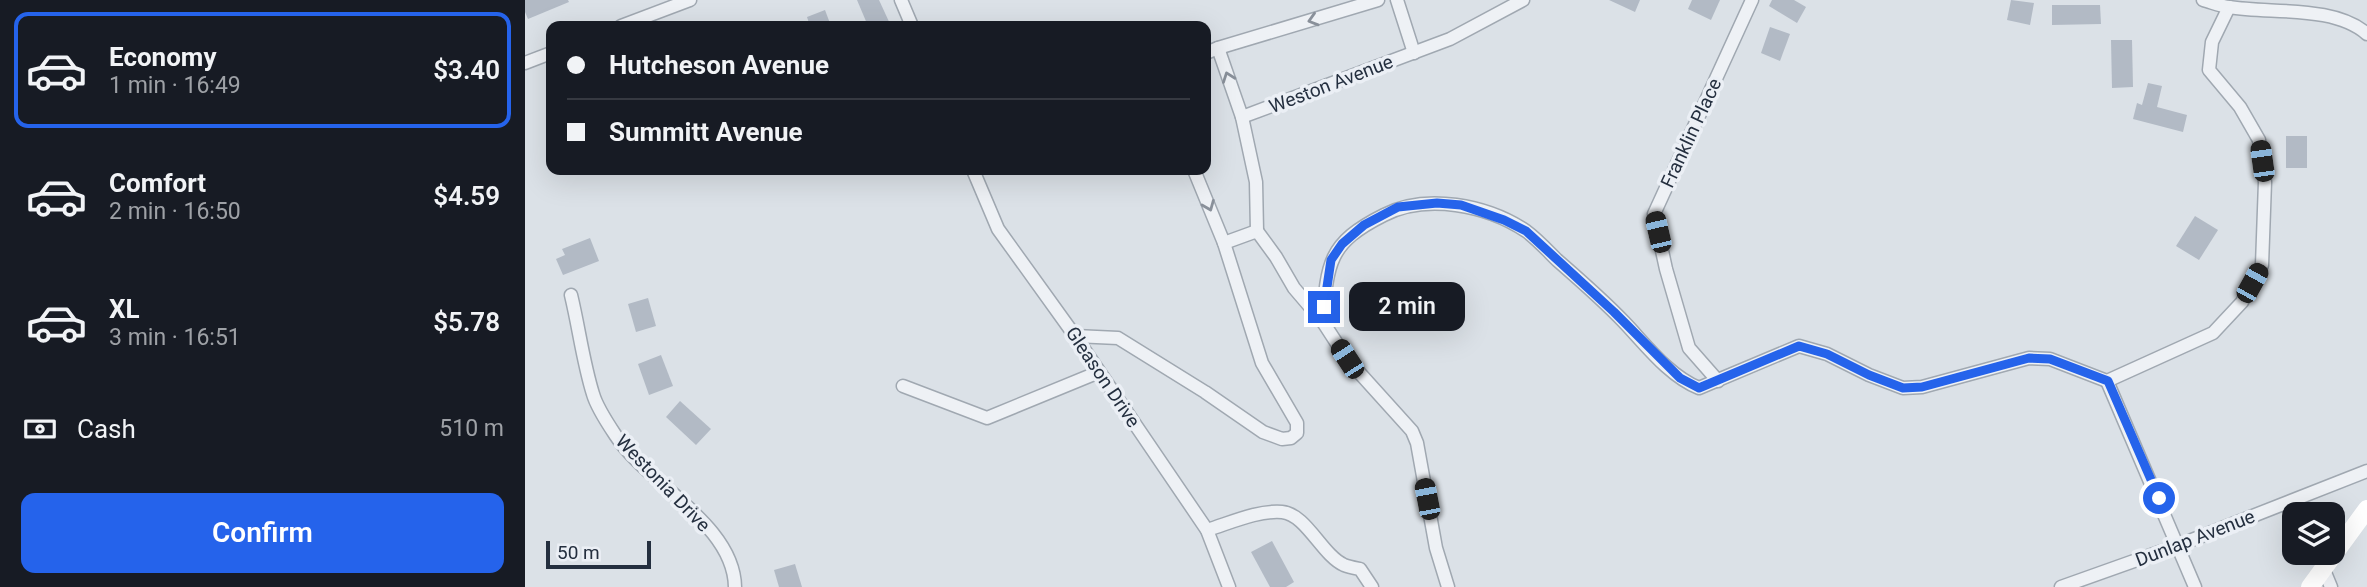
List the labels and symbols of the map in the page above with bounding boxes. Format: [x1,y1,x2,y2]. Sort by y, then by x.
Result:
one-way arrow [1307,11,1319,26]
street label: Weston Avenue [1266,50,1396,118]
one-way arrow [1222,71,1236,83]
street label: Franklin Place [1656,75,1726,191]
car [2249,139,2276,183]
one-way arrow [1201,199,1215,212]
car [1644,209,1673,255]
car [2233,260,2272,306]
callout: 2 min [1349,282,1464,332]
route end [1308,291,1340,323]
street label: Gleason Drive [1061,322,1145,432]
car [1327,336,1368,382]
street label: Westonia Drive [611,430,715,536]
car [1413,476,1442,522]
route start [2143,482,2175,514]
street label: Dunlap Avenue [2132,505,2258,571]
scale bar [546,538,651,570]

